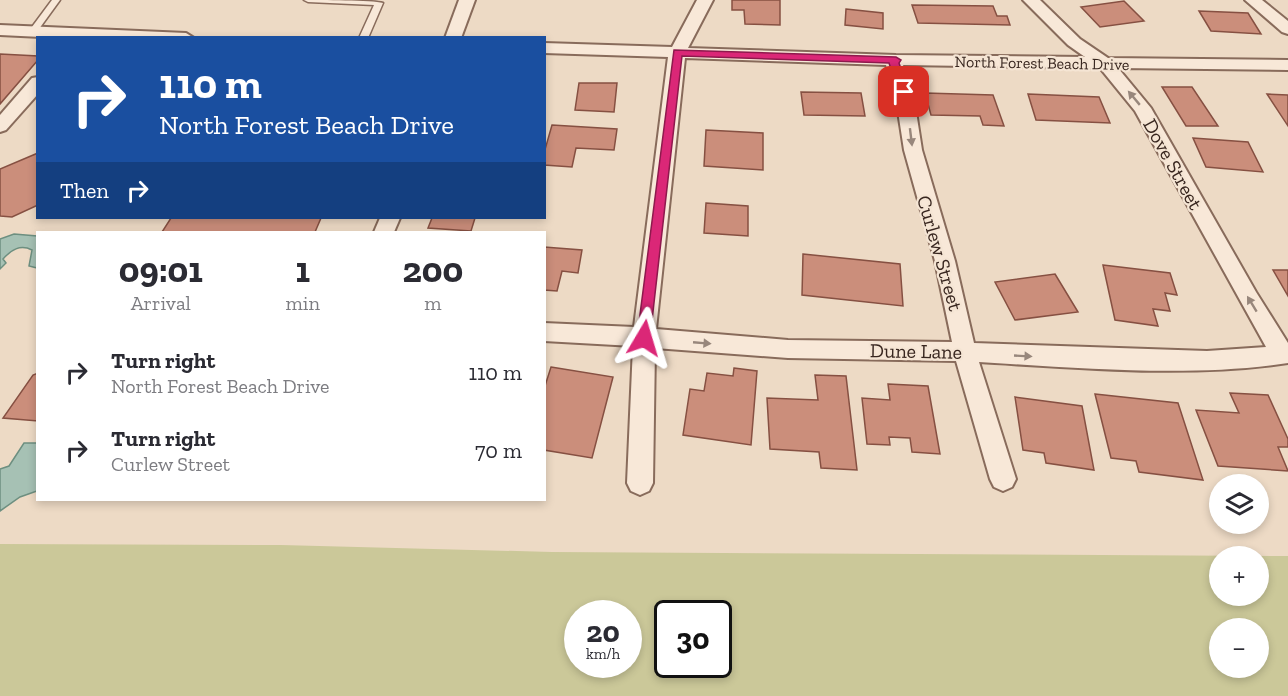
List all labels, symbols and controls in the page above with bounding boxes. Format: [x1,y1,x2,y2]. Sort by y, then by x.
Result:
street label: North Forest Beach Drive [954,52,1130,74]
text: 110 m [159,58,262,109]
icon: right [60,60,138,138]
pin [878,66,929,117]
icon: arrive [887,75,920,108]
one-way arrow [1128,91,1141,106]
text: North Forest Beach Drive [159,109,454,141]
street label: Dove Street [1138,114,1208,214]
one-way arrow [906,128,916,147]
icon: right [121,174,154,207]
text: Then [60,177,109,204]
street label: Curlew Street [912,192,968,314]
text: 09:01 [119,248,203,291]
text: 1 [295,248,310,291]
text: 200 [403,248,463,291]
text: Arrival [131,291,191,315]
text: min [286,291,320,315]
text: m [424,291,442,315]
one-way arrow [1246,296,1257,312]
position arrow [612,306,676,370]
one-way arrow [692,338,711,347]
street label: Dune Lane [870,338,962,364]
text: Turn right [111,347,215,374]
one-way arrow [1014,351,1033,360]
icon: right [60,356,93,389]
text: 110 m [468,359,522,386]
text: North Forest Beach Drive [111,374,329,398]
text: Turn right [111,425,215,452]
icon: right [60,434,93,467]
text: 70 m [475,437,522,464]
text: Curlew Street [111,452,230,476]
map controls [1209,474,1269,678]
button: layers [1209,474,1269,534]
button: + [1209,546,1269,606]
speed limit sign: 30 [654,600,732,678]
text: 20 [586,614,620,650]
button: − [1209,618,1269,678]
text: km/h [586,645,620,663]

